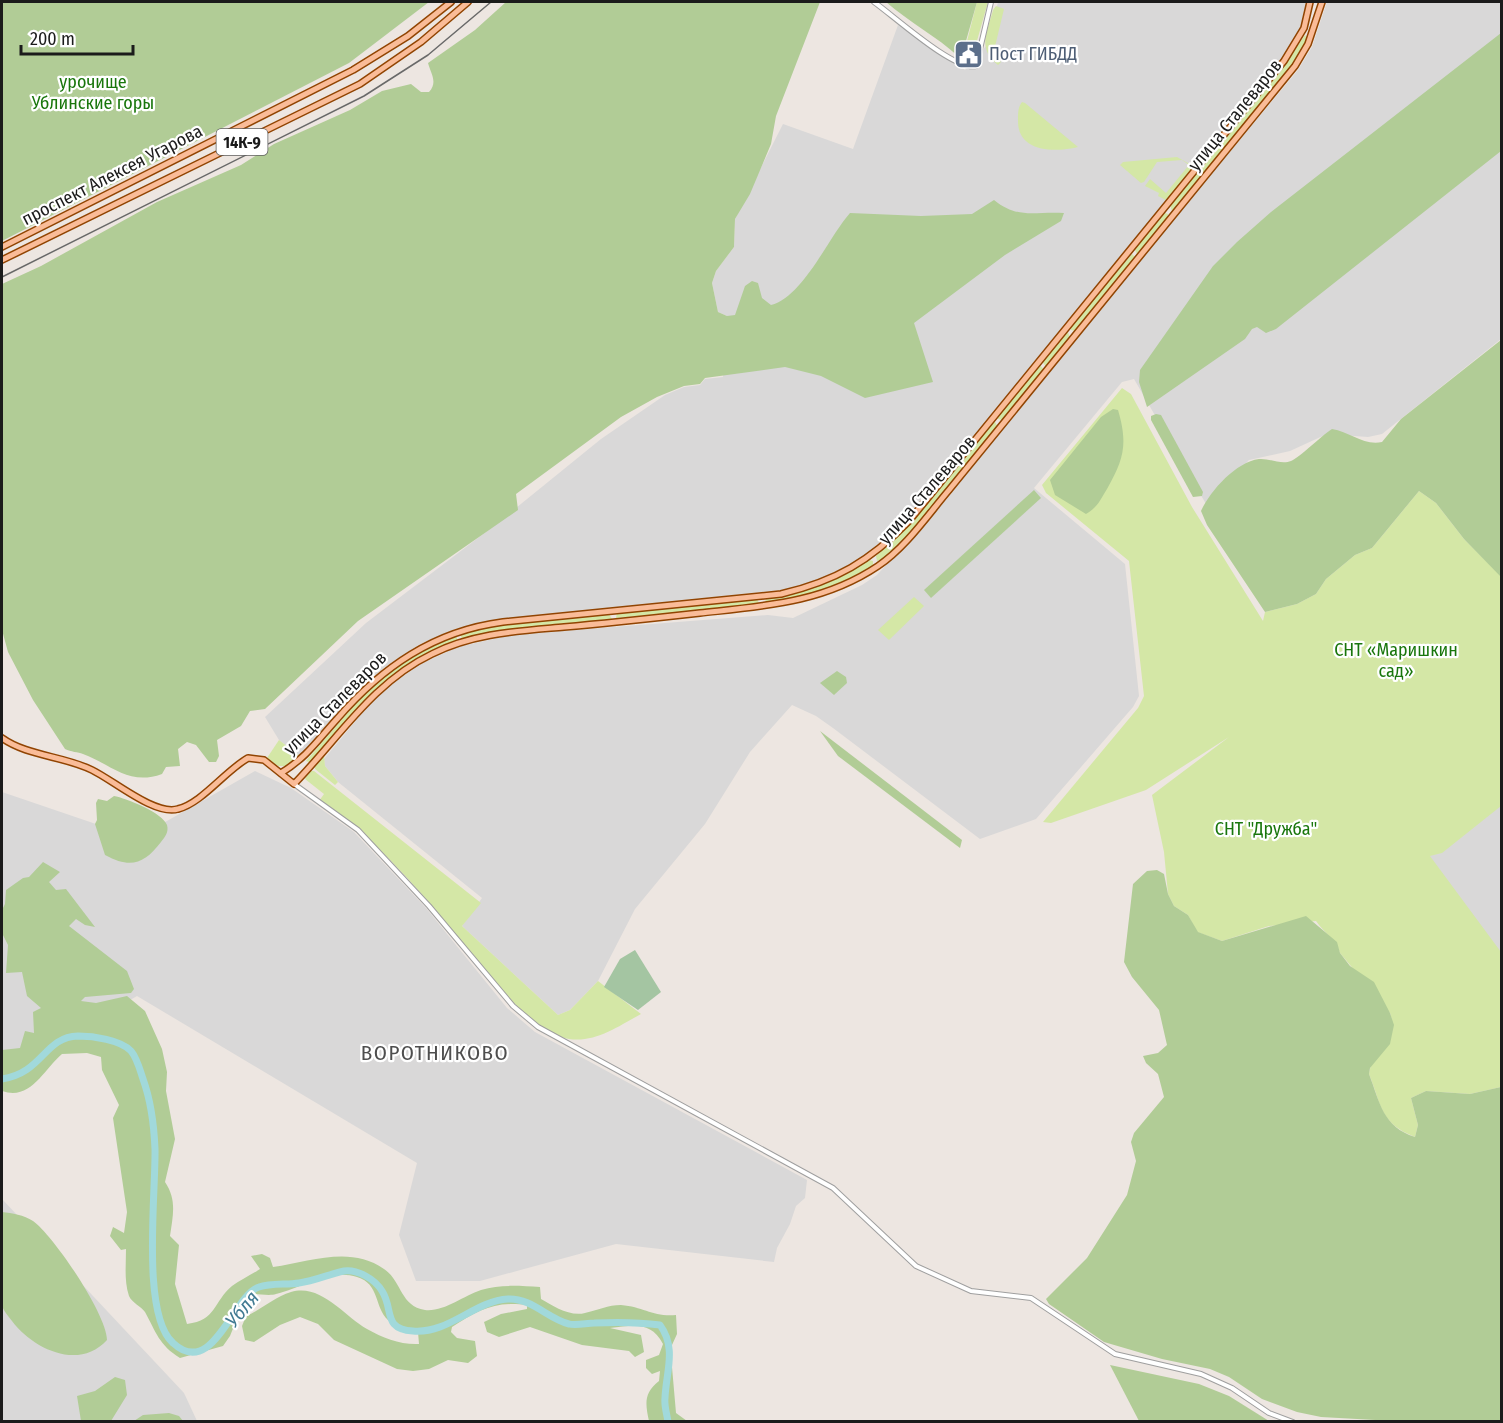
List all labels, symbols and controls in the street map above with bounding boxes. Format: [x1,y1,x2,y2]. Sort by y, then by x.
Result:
scale bar [21,18,134,56]
text: 200 m [30,28,75,50]
public building icon: Пост ГИБДД [952,38,984,70]
place label: Пост ГИБДД [989,43,1077,65]
street label: улица Сталеваров [1183,55,1287,175]
park label: урочище Ублинские горы [31,71,154,114]
street label: проспект Алексея Угарова [18,120,206,230]
road number: 14К-9 [216,129,268,155]
street label: улица Сталеваров [874,431,980,549]
park label: СНТ «Маришкин сад» [1334,639,1458,682]
street label: улица Сталеваров [279,647,391,759]
park label: СНТ "Дружба" [1215,818,1317,840]
district label: ВОРОТНИКОВО [361,1040,509,1066]
water label: Убля [220,1286,264,1332]

